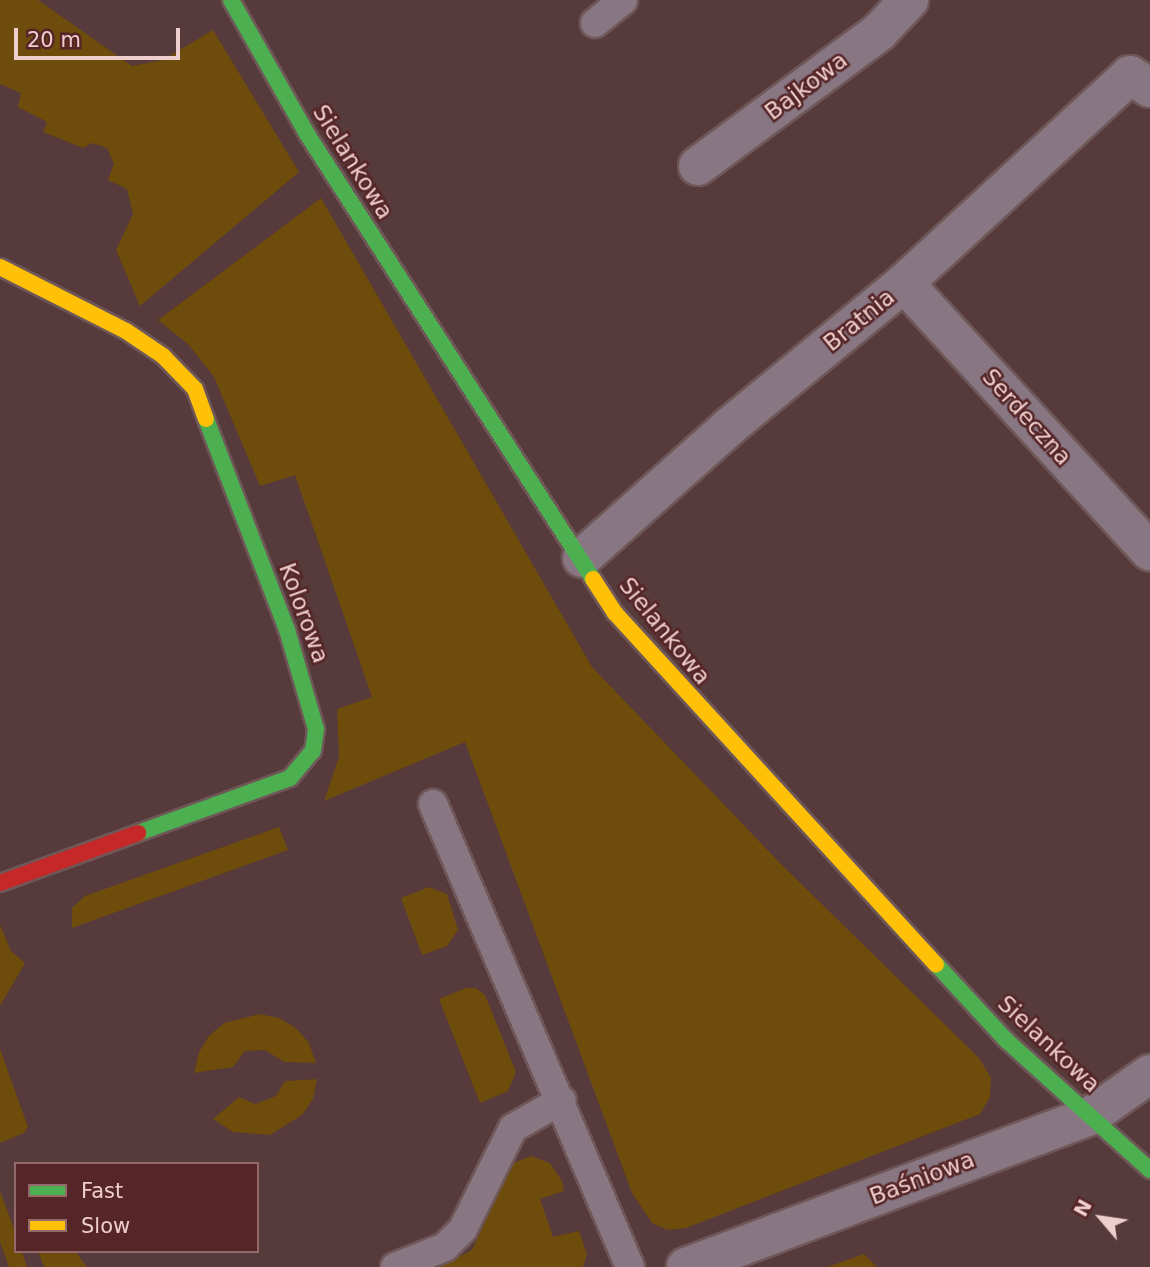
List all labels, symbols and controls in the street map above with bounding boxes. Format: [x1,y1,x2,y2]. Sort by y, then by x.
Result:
scale bar [18,14,184,58]
text: 20 m [27,28,81,52]
street label: Bajkowa [759,46,853,126]
street label: Sielankowa [307,100,399,224]
street label: Bratnia [818,283,900,357]
street label: Serdeczna [977,363,1077,471]
street label: Kolorowa [273,559,335,667]
street label: Sielankowa [613,572,717,690]
street label: Sielankowa [992,990,1106,1098]
street label: Baśniowa [866,1145,978,1211]
legend [14,1162,259,1253]
text: Fast [81,1179,123,1203]
north arrow [1066,1183,1136,1253]
text: N [1069,1196,1096,1220]
text: Slow [81,1214,130,1238]

